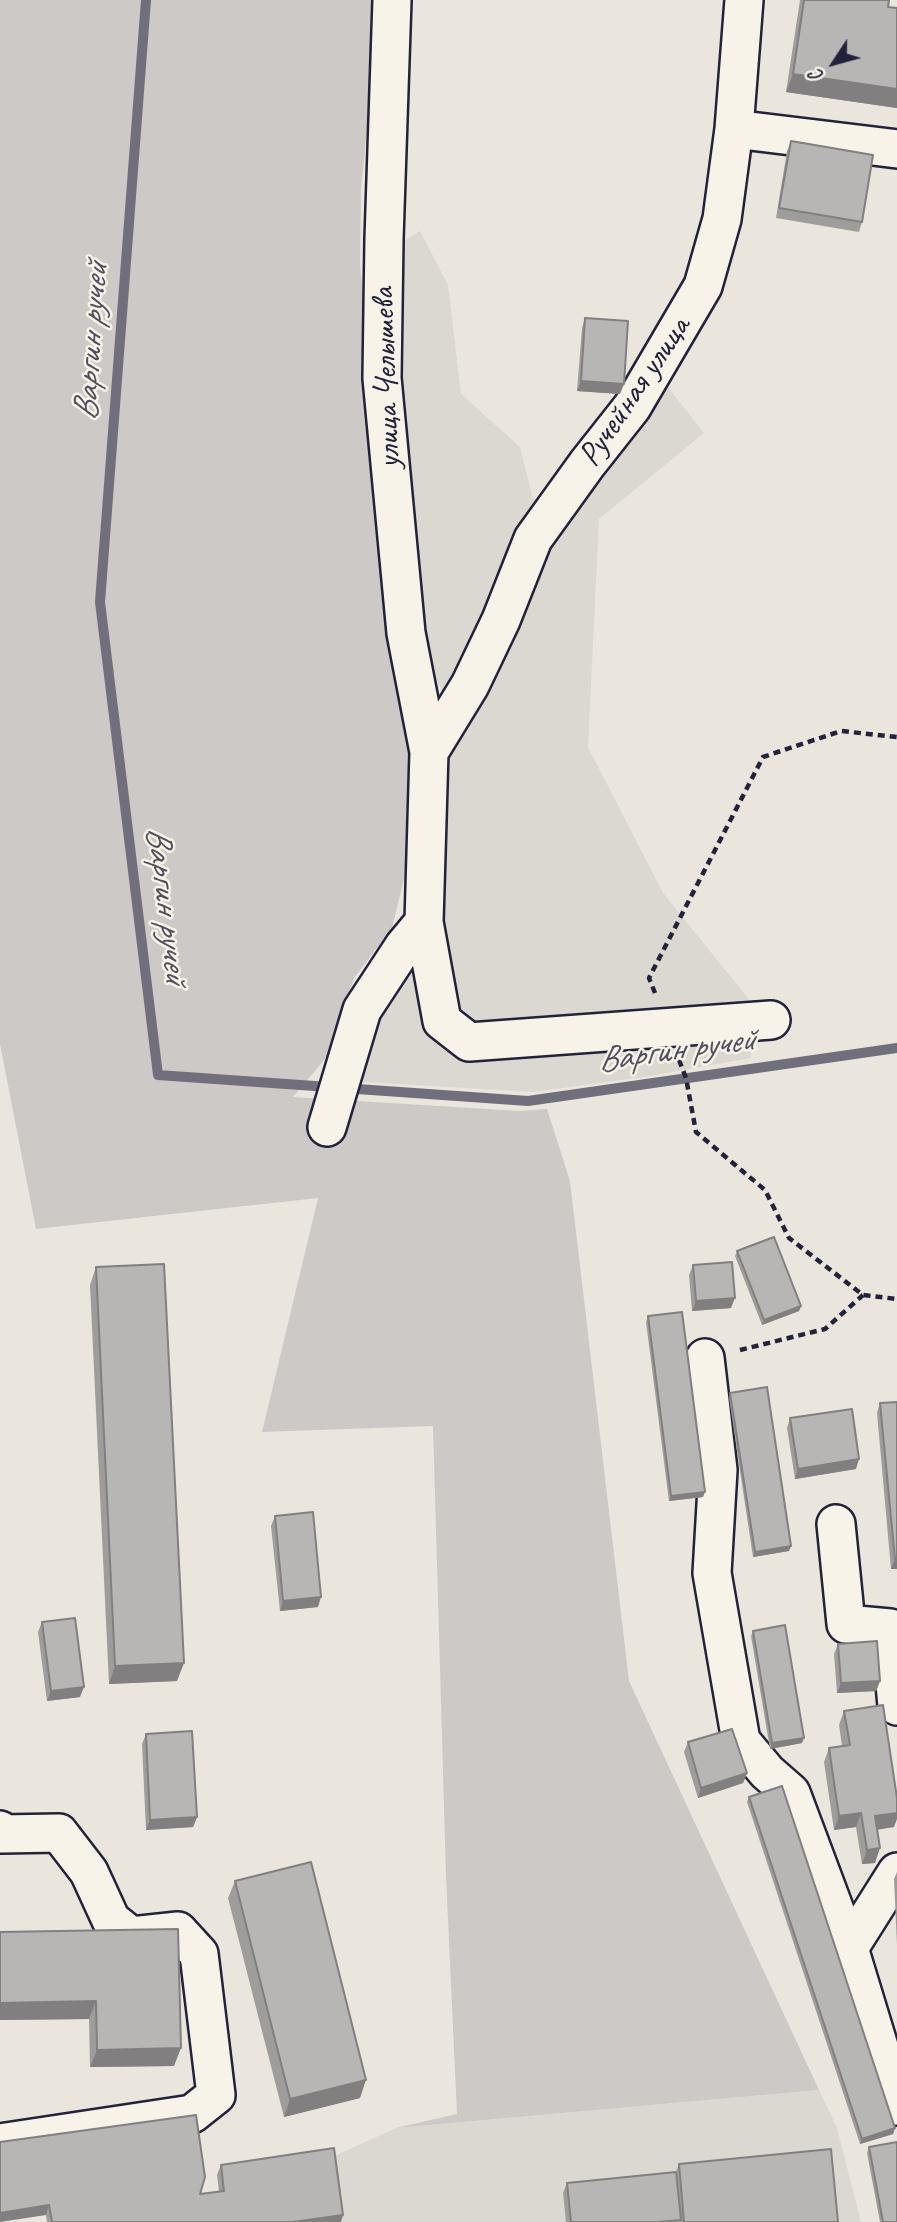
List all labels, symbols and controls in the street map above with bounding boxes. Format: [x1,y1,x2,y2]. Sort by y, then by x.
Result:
north arrow [799,28,869,98]
text: С [805,65,829,86]
water label: Варгин ручей [66,262,118,422]
street label: улица Челышева [364,287,410,469]
street label: Ручейная улица [571,310,699,474]
water label: Варгин ручей [136,824,196,986]
water label: Варгин ручей [595,1019,757,1083]

